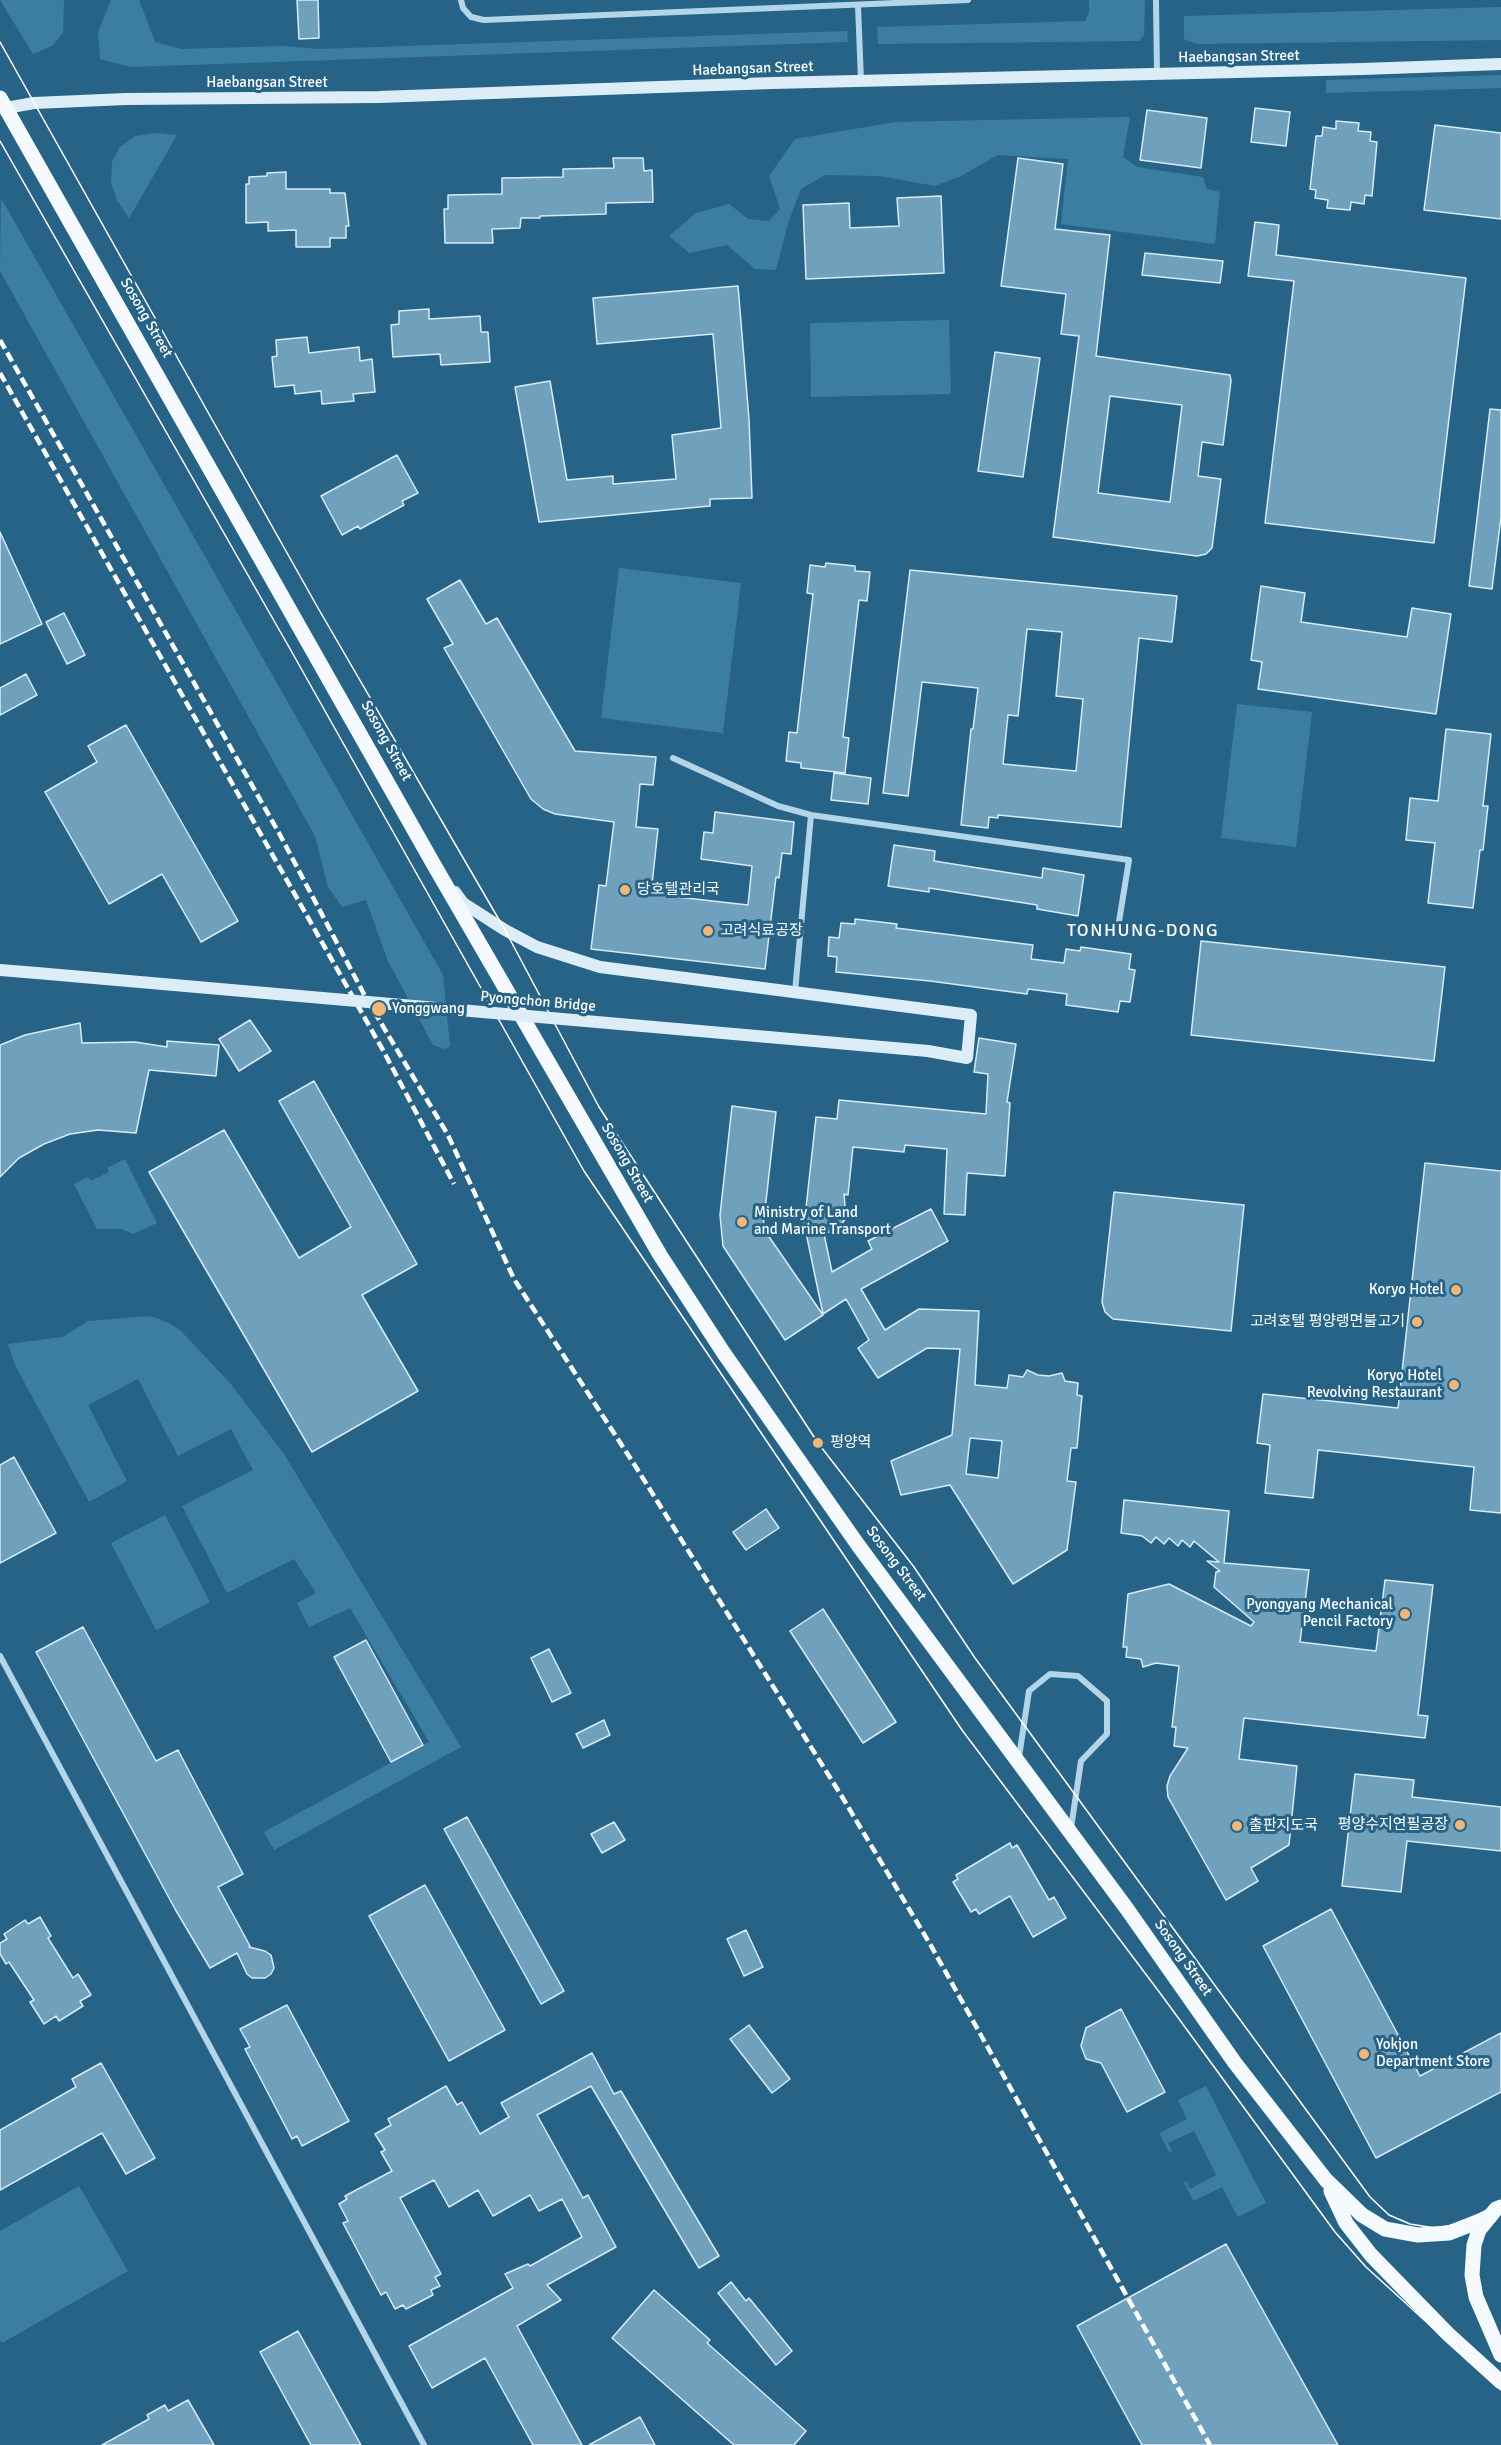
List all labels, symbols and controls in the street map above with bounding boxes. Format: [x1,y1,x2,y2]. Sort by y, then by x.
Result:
street label: Haebangsan Street [1178,47,1300,67]
street label: Haebangsan Street [692,58,814,80]
street label: Haebangsan Street [206,74,328,92]
street label: Sosong Street [116,275,176,361]
street label: Sosong Street [357,698,415,784]
place label: 당호텔관리국 [637,881,720,899]
marker: 당호텔관리국 [618,883,632,897]
district label: TONHUNG-DONG [1067,920,1219,942]
place label: 고려식료공장 [720,922,803,940]
marker: 고려식료공장 [701,924,715,938]
street label: Pyongchon Bridge [480,988,596,1016]
marker: Yonggwang [370,1000,388,1018]
place label: Yonggwang [392,1000,465,1018]
street label: Sosong Street [597,1120,657,1206]
place label: Ministry of Land and Marine Transport [754,1204,891,1239]
marker: Ministry of Land and Marine Transport [735,1215,749,1229]
place label: Koryo Hotel [1369,1281,1444,1299]
marker: Koryo Hotel [1449,1283,1463,1297]
place label: 고려호텔 평양랭면불고기 [1250,1313,1405,1331]
marker: 고려호텔 평양랭면불고기 [1410,1315,1424,1329]
place label: Koryo Hotel Revolving Restaurant [1307,1367,1442,1402]
marker: Koryo Hotel Revolving Restaurant [1447,1378,1461,1392]
place label: 평양역 [830,1434,871,1452]
marker: 평양역 [811,1436,825,1450]
street label: Sosong Street [862,1523,930,1605]
place label: Pyongyang Mechanical Pencil Factory [1246,1596,1393,1631]
marker: Pyongyang Mechanical Pencil Factory [1398,1607,1412,1621]
place label: 평양수지연필공장 [1338,1816,1448,1834]
place label: 출판지도국 [1249,1817,1318,1835]
marker: 평양수지연필공장 [1453,1818,1467,1832]
marker: 출판지도국 [1230,1819,1244,1833]
street label: Sosong Street [1150,1916,1216,2000]
place label: Yokjon Department Store [1376,2036,1490,2071]
marker: Yokjon Department Store [1357,2047,1371,2061]

